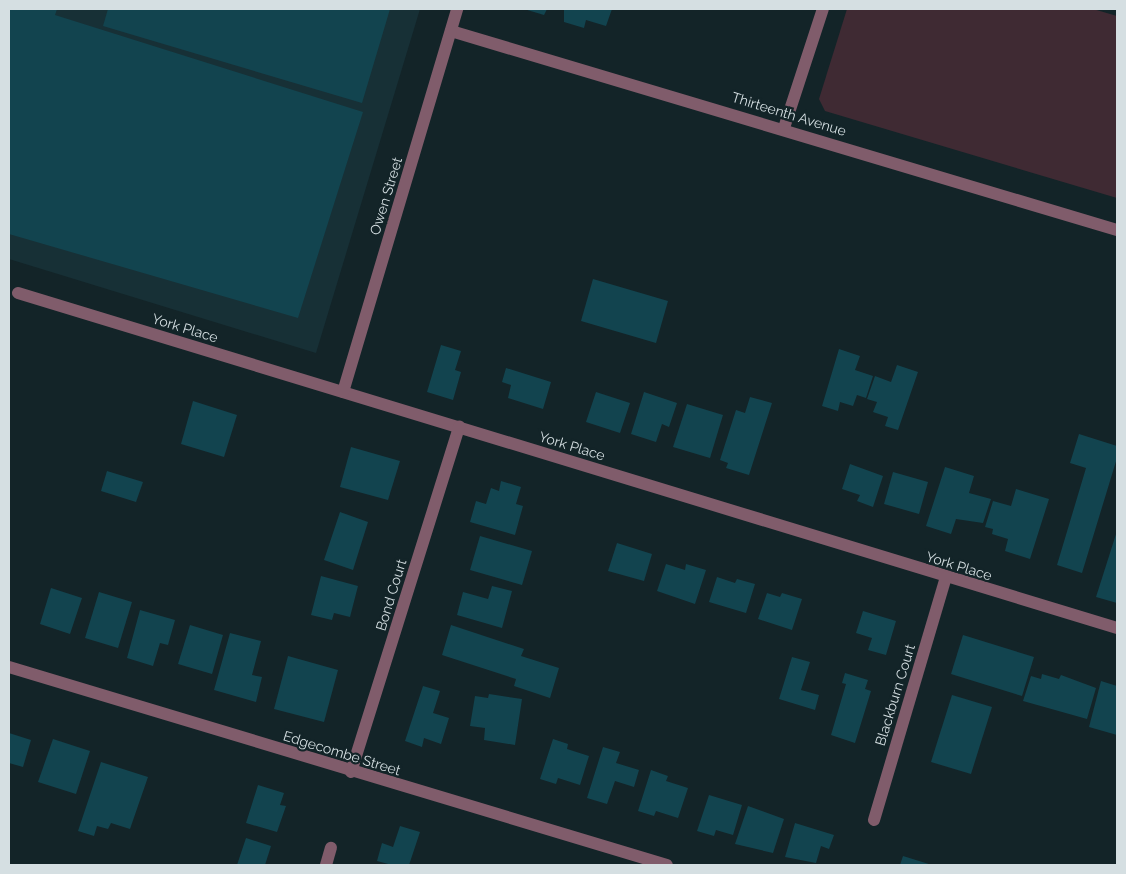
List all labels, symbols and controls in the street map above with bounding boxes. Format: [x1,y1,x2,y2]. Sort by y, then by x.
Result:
street label: Thirteenth Avenue [729,89,849,139]
street label: Owen Street [366,155,406,237]
street label: York Place [150,310,220,346]
street label: York Place [537,428,607,464]
street label: York Place [924,548,994,584]
street label: Bond Court [372,557,410,633]
street label: Blackburn Court [872,642,918,748]
street label: Edgecombe Street [281,727,403,779]

